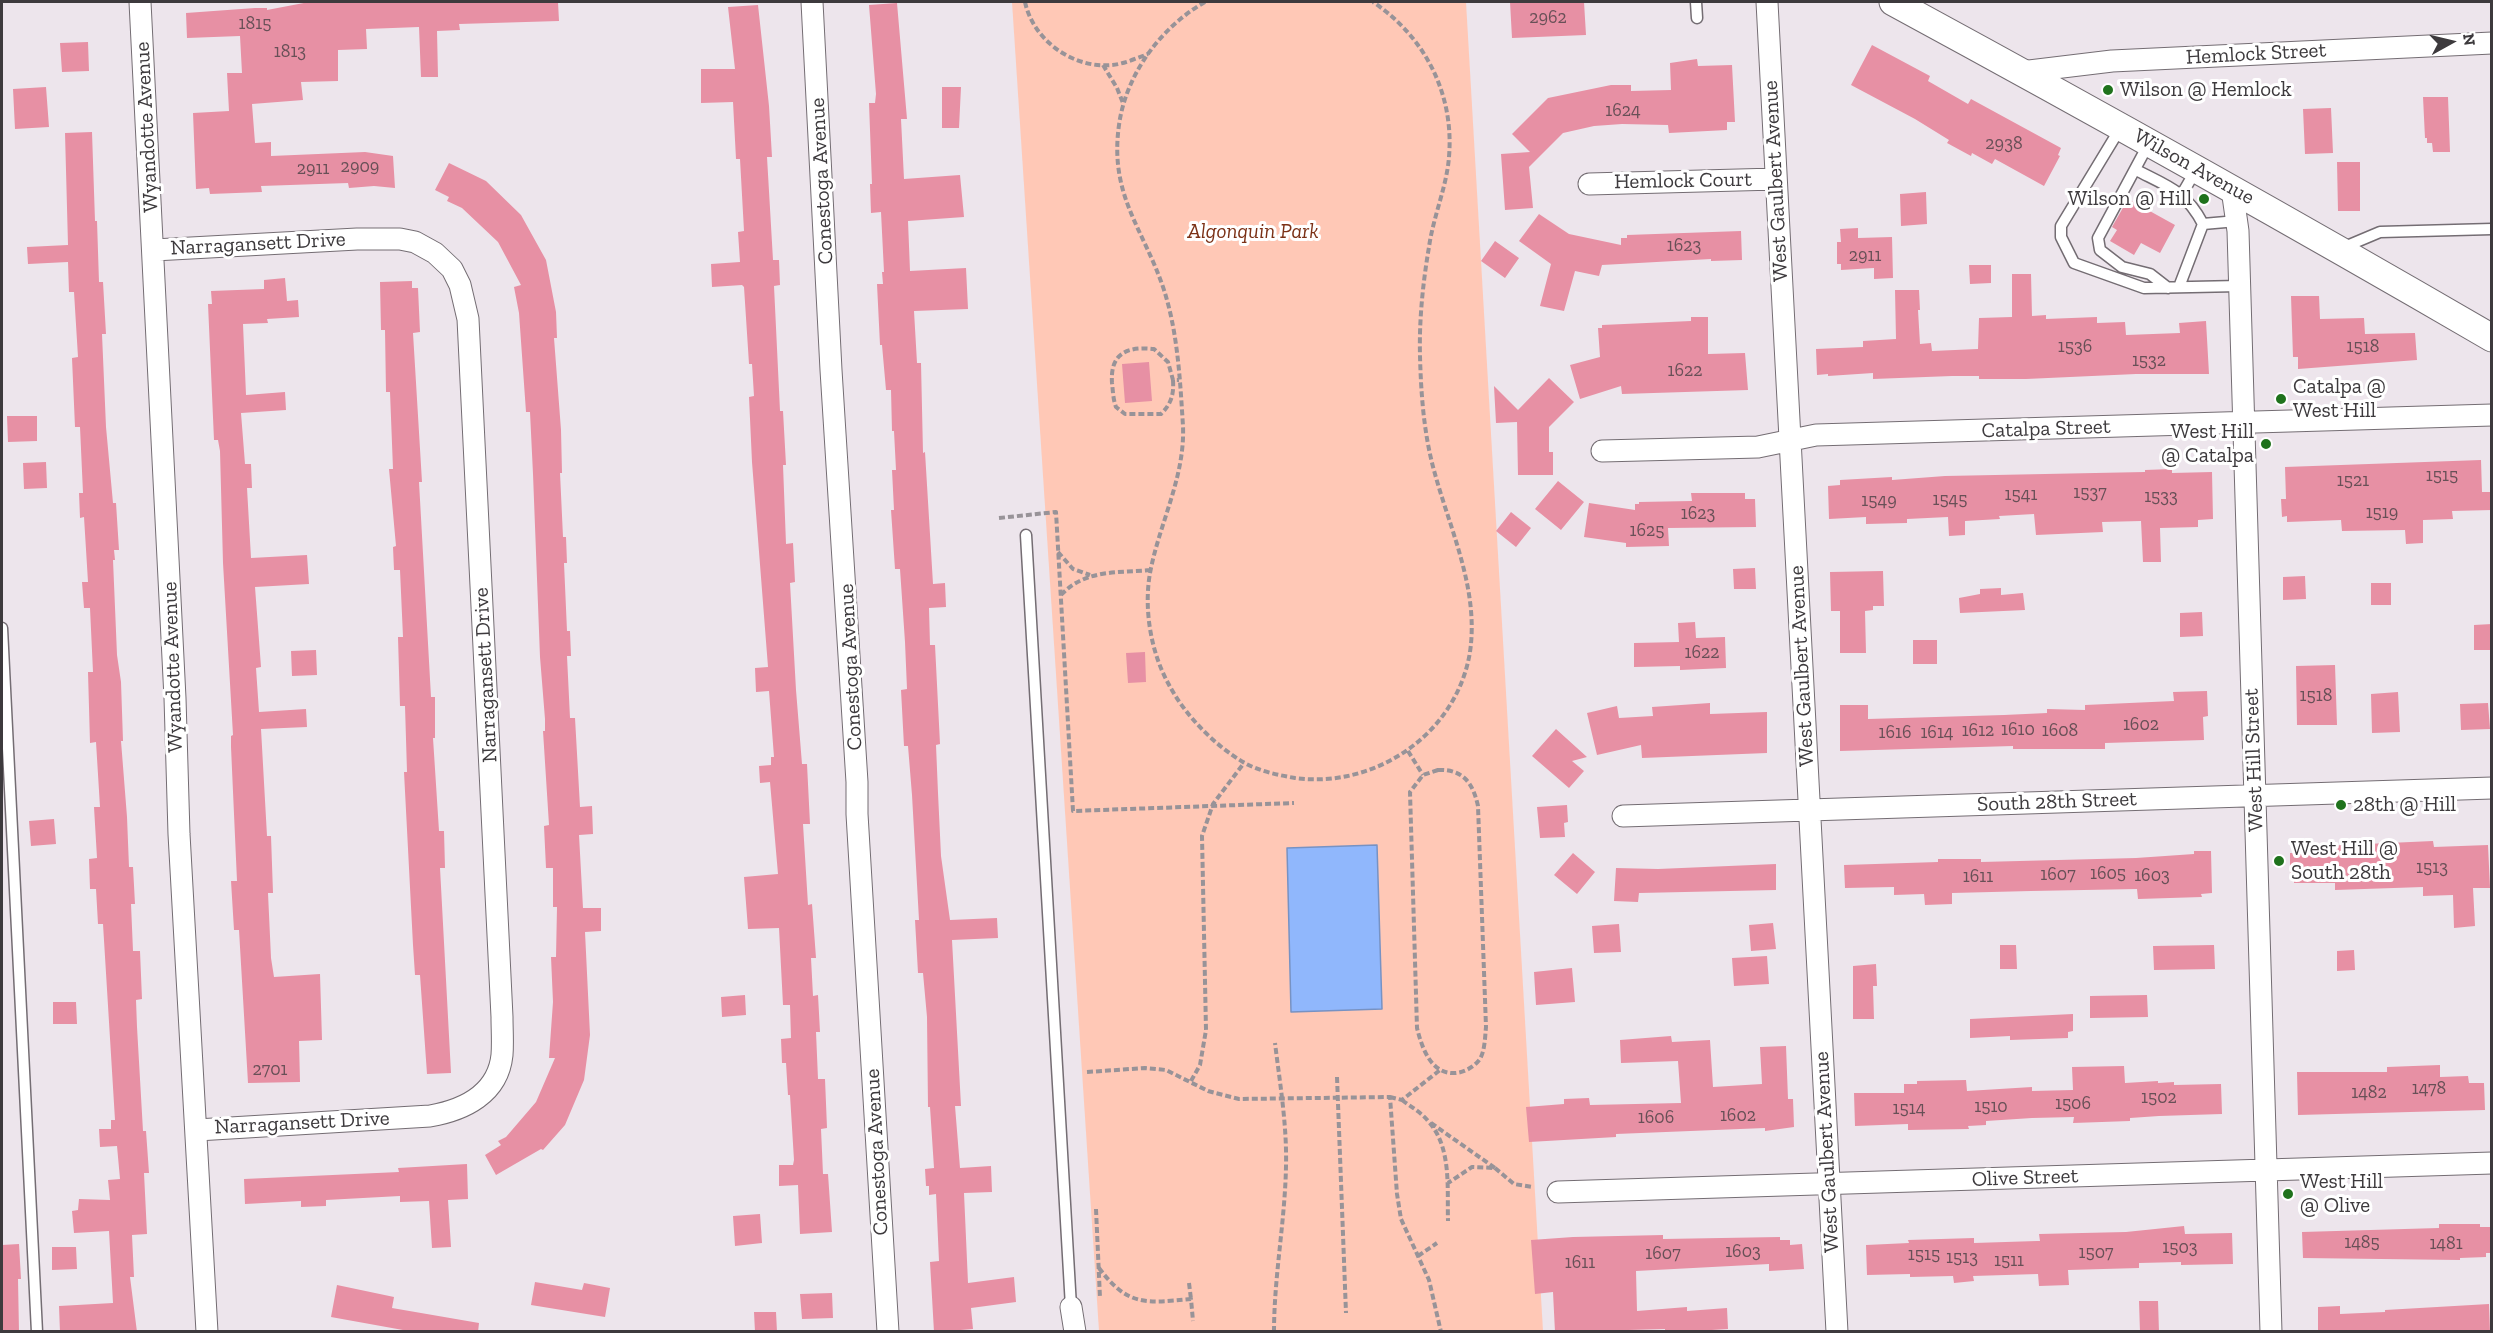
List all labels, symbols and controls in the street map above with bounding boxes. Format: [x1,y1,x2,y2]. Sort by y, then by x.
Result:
house number: 2962 [1529,7,1567,29]
north arrow [2421,12,2481,72]
house number: 1815 [239,13,271,35]
text: N [2459,32,2480,47]
street label: Hemlock Street [2185,38,2327,70]
street label: Wyandotte Avenue [130,41,164,213]
house number: 1813 [274,41,306,63]
place label: Wilson @ Hemlock [2120,77,2292,103]
street label: West Gaulbert Avenue [1758,80,1794,282]
marker: Wilson @ Hemlock [2101,83,2115,97]
street label: Conestoga Avenue [805,97,839,265]
house number: 1624 [1605,100,1641,122]
street label: Wilson Avenue [2129,123,2259,211]
house number: 2938 [1985,133,2023,155]
house number: 2909 [341,156,379,178]
house number: 2911 [297,158,329,180]
street label: Hemlock Court [1614,167,1752,195]
place label: Wilson @ Hill [2068,186,2192,212]
marker: Wilson @ Hill [2197,192,2211,206]
park label: Algonquin Park [1187,219,1319,245]
street label: Narragansett Drive [170,227,346,261]
house number: 1623 [1667,235,1701,257]
house number: 2911 [1849,245,1881,267]
house number: 1536 [2058,336,2092,358]
house number: 1518 [2347,336,2379,358]
house number: 1532 [2132,350,2166,372]
house number: 1622 [1667,360,1703,382]
place label: Catalpa @ West Hill [2293,374,2386,424]
marker: Catalpa @ West Hill [2274,392,2288,406]
street label: Catalpa Street [1981,414,2111,444]
place label: West Hill @ Catalpa [2161,419,2254,469]
marker: West Hill @ Catalpa [2259,437,2273,451]
house number: 1515 [2426,465,2458,487]
house number: 1521 [2337,470,2369,492]
house number: 1537 [2073,482,2107,504]
house number: 1541 [2005,484,2037,506]
house number: 1533 [2144,486,2178,508]
house number: 1545 [1932,489,1968,511]
house number: 1549 [1861,490,1897,512]
house number: 1519 [2366,502,2398,524]
house number: 1623 [1681,503,1715,525]
house number: 1625 [1630,520,1664,542]
street label: West Gaulbert Avenue [1784,565,1820,767]
street label: Wyandotte Avenue [157,581,189,753]
street label: Conestoga Avenue [834,583,868,751]
street label: Narragansett Drive [469,587,503,763]
house number: 1622 [1684,642,1720,664]
house number: 1518 [2300,685,2332,707]
street label: West Hill Street [2239,688,2269,832]
house number: 1602 [2123,714,2159,736]
house number: 1610 [2001,719,2035,741]
house number: 1612 [1962,720,1994,742]
house number: 1608 [2042,720,2078,742]
house number: 1616 [1879,722,1911,744]
house number: 1614 [1920,722,1954,744]
street label: South 28th Street [1977,787,2137,817]
place label: 28th @ Hill [2353,792,2456,818]
marker: 28th @ Hill [2334,798,2348,812]
place label: West Hill @ South 28th [2291,836,2398,886]
marker: West Hill @ South 28th [2272,854,2286,868]
house number: 1513 [2416,857,2448,879]
house number: 1605 [2090,863,2126,885]
house number: 1607 [2040,864,2076,886]
house number: 1603 [2134,865,2170,887]
house number: 1611 [1963,866,1993,888]
street label: West Gaulbert Avenue [1809,1051,1845,1253]
house number: 2701 [252,1059,288,1081]
street label: Conestoga Avenue [860,1068,894,1236]
house number: 1478 [2412,1078,2446,1100]
house number: 1482 [2351,1082,2387,1104]
house number: 1502 [2141,1087,2177,1109]
house number: 1506 [2055,1093,2091,1115]
house number: 1510 [1974,1096,2008,1118]
house number: 1514 [1893,1098,1925,1120]
house number: 1602 [1720,1105,1756,1127]
street label: Narragansett Drive [214,1106,390,1140]
house number: 1606 [1638,1107,1674,1129]
street label: Olive Street [1971,1164,2079,1192]
place label: West Hill @ Olive [2300,1169,2383,1219]
marker: West Hill @ Olive [2281,1187,2295,1201]
house number: 1485 [2344,1232,2380,1254]
house number: 1481 [2429,1233,2463,1255]
house number: 1503 [2162,1237,2198,1259]
house number: 1603 [1725,1241,1761,1263]
house number: 1507 [2079,1242,2113,1264]
house number: 1607 [1645,1243,1681,1265]
house number: 1515 [1908,1244,1940,1266]
house number: 1513 [1946,1247,1978,1269]
house number: 1511 [1994,1250,2024,1272]
house number: 1611 [1565,1252,1595,1274]

